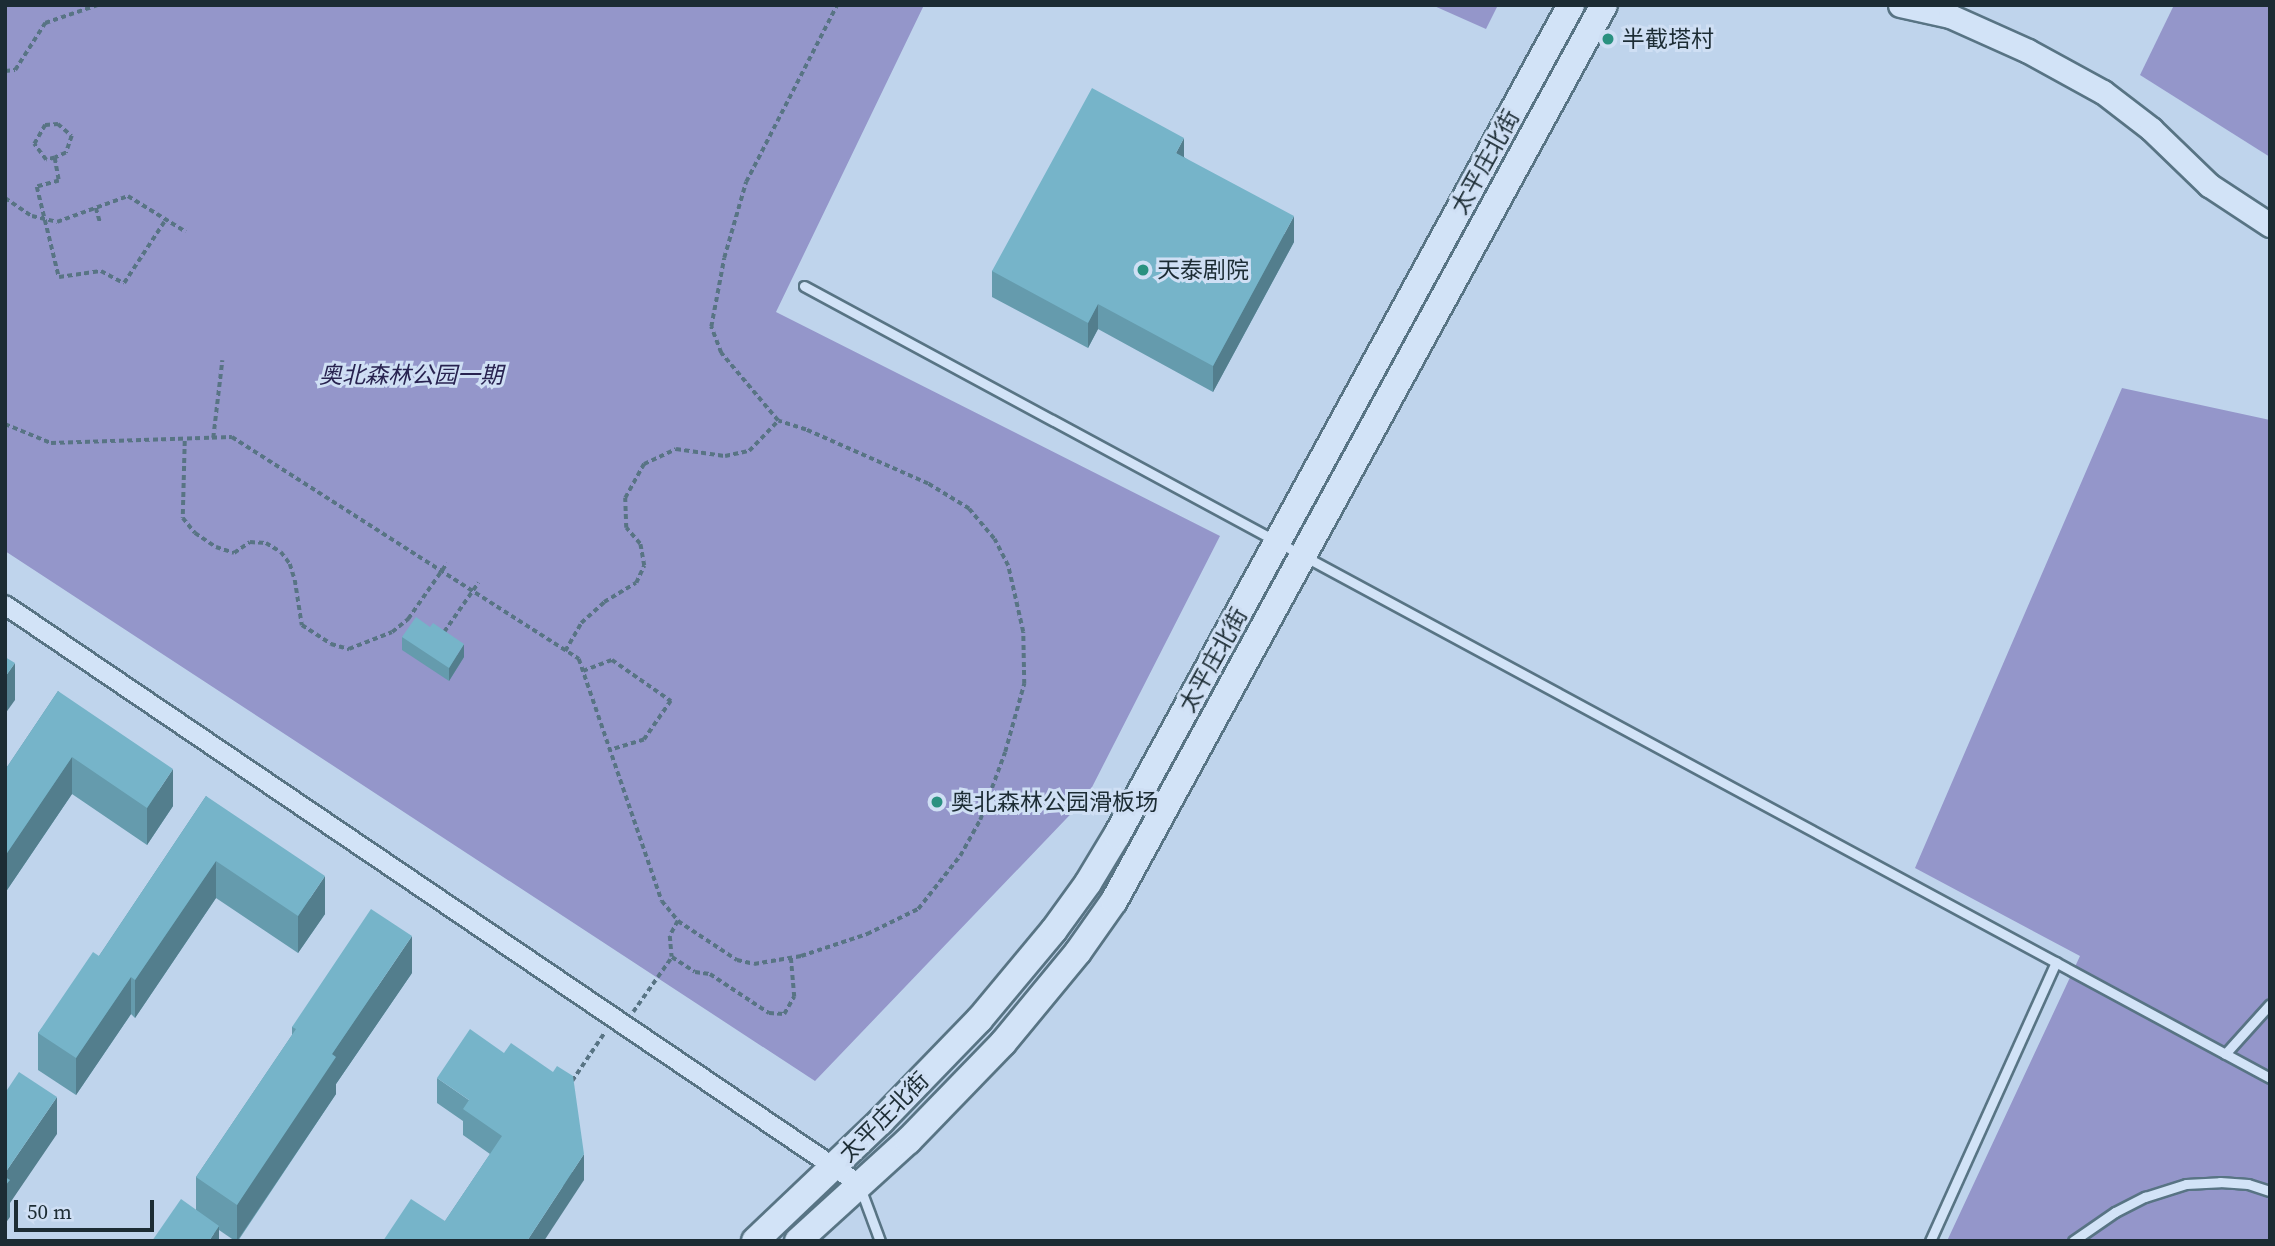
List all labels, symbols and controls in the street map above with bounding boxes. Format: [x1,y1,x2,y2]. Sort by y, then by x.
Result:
place label: 半截塔村 [1622,25,1714,53]
marker: 半截塔村 [1600,31,1616,47]
street label: 太平庄北街 [1445,105,1525,219]
place label: 天泰剧院 [1157,256,1249,284]
marker: 天泰剧院 [1135,262,1151,278]
park label: 奥北森林公园一期 [319,361,503,389]
street label: 太平庄北街 [1173,603,1253,717]
place label: 奥北森林公园滑板场 [951,788,1158,816]
marker: 奥北森林公园滑板场 [929,794,945,810]
street label: 太平庄北街 [834,1067,934,1167]
scale bar [18,1186,158,1230]
text: 50 m [27,1197,72,1226]

